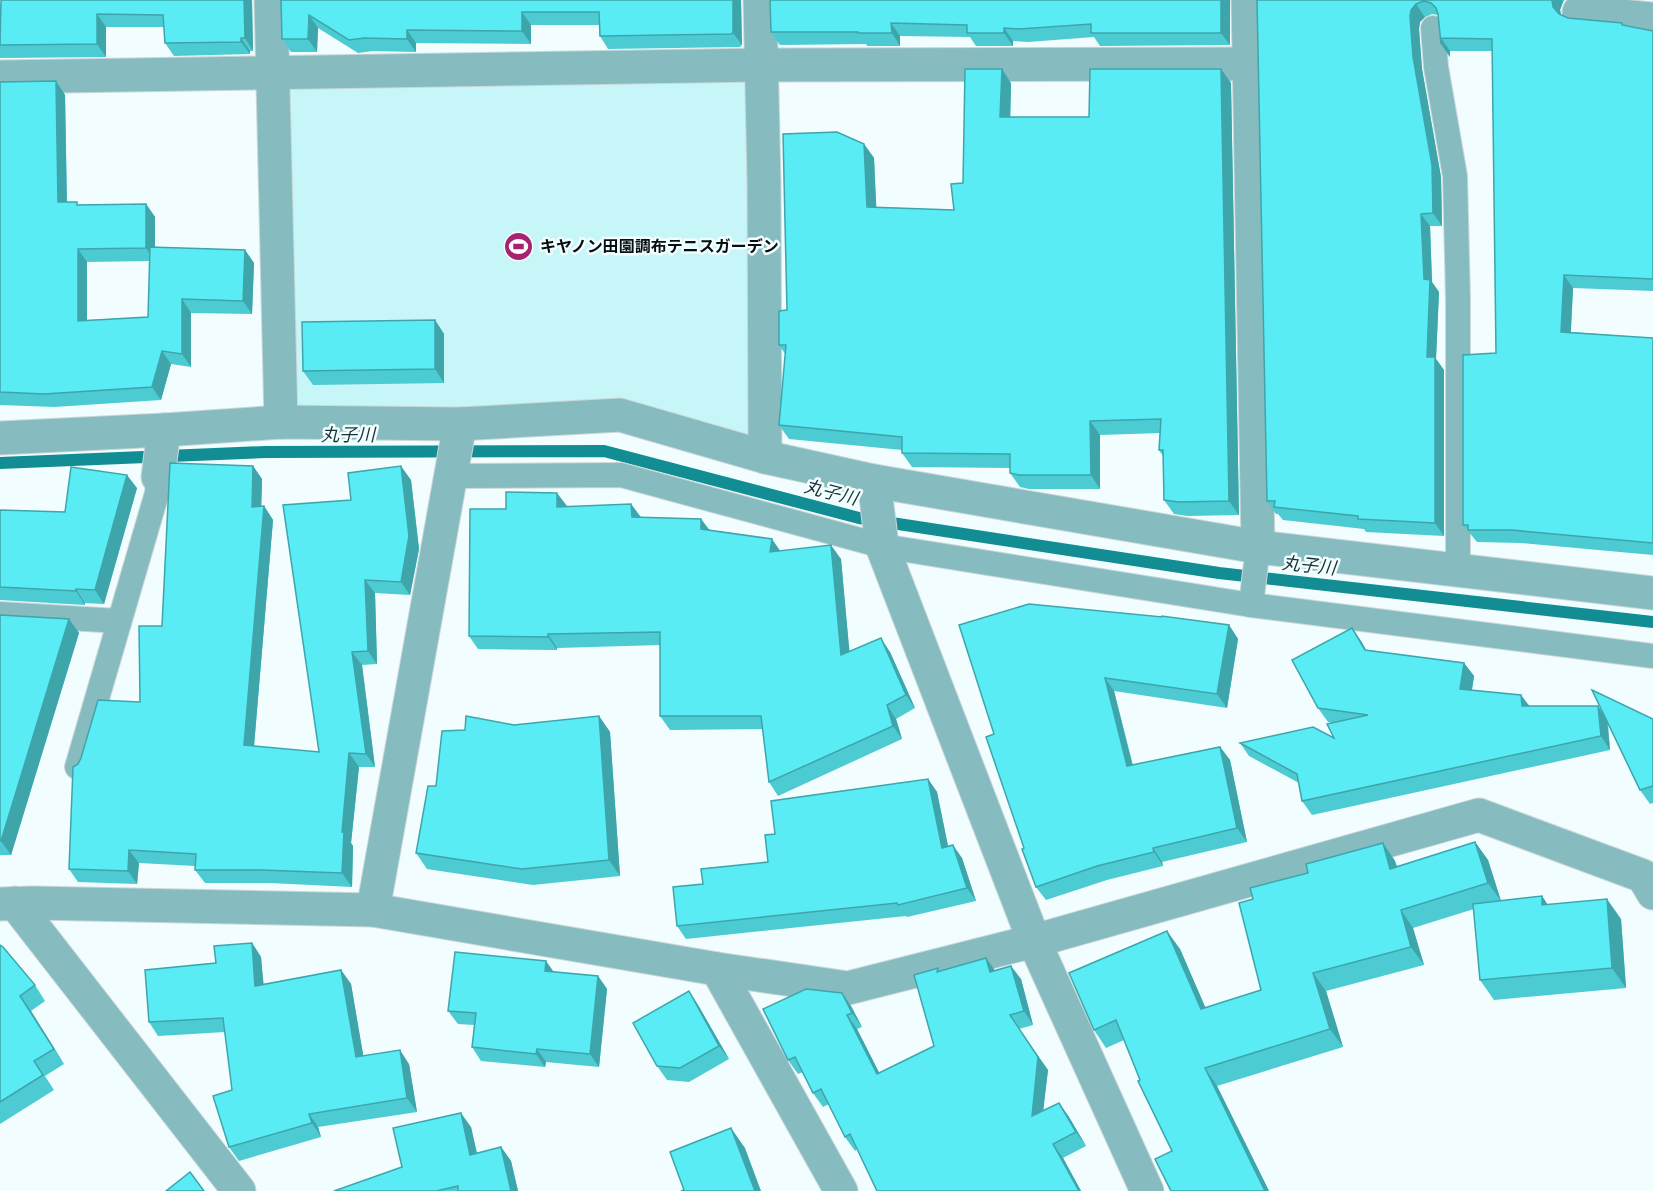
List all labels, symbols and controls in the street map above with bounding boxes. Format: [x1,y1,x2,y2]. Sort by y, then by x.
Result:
sports icon: キヤノン田園調布テニスガーデン [503,230,535,262]
place label: キヤノン田園調布テニスガーデン [540,234,779,258]
water label: 丸子川 [321,421,377,448]
water label: 丸子川 [802,472,862,512]
water label: 丸子川 [1281,549,1339,581]

